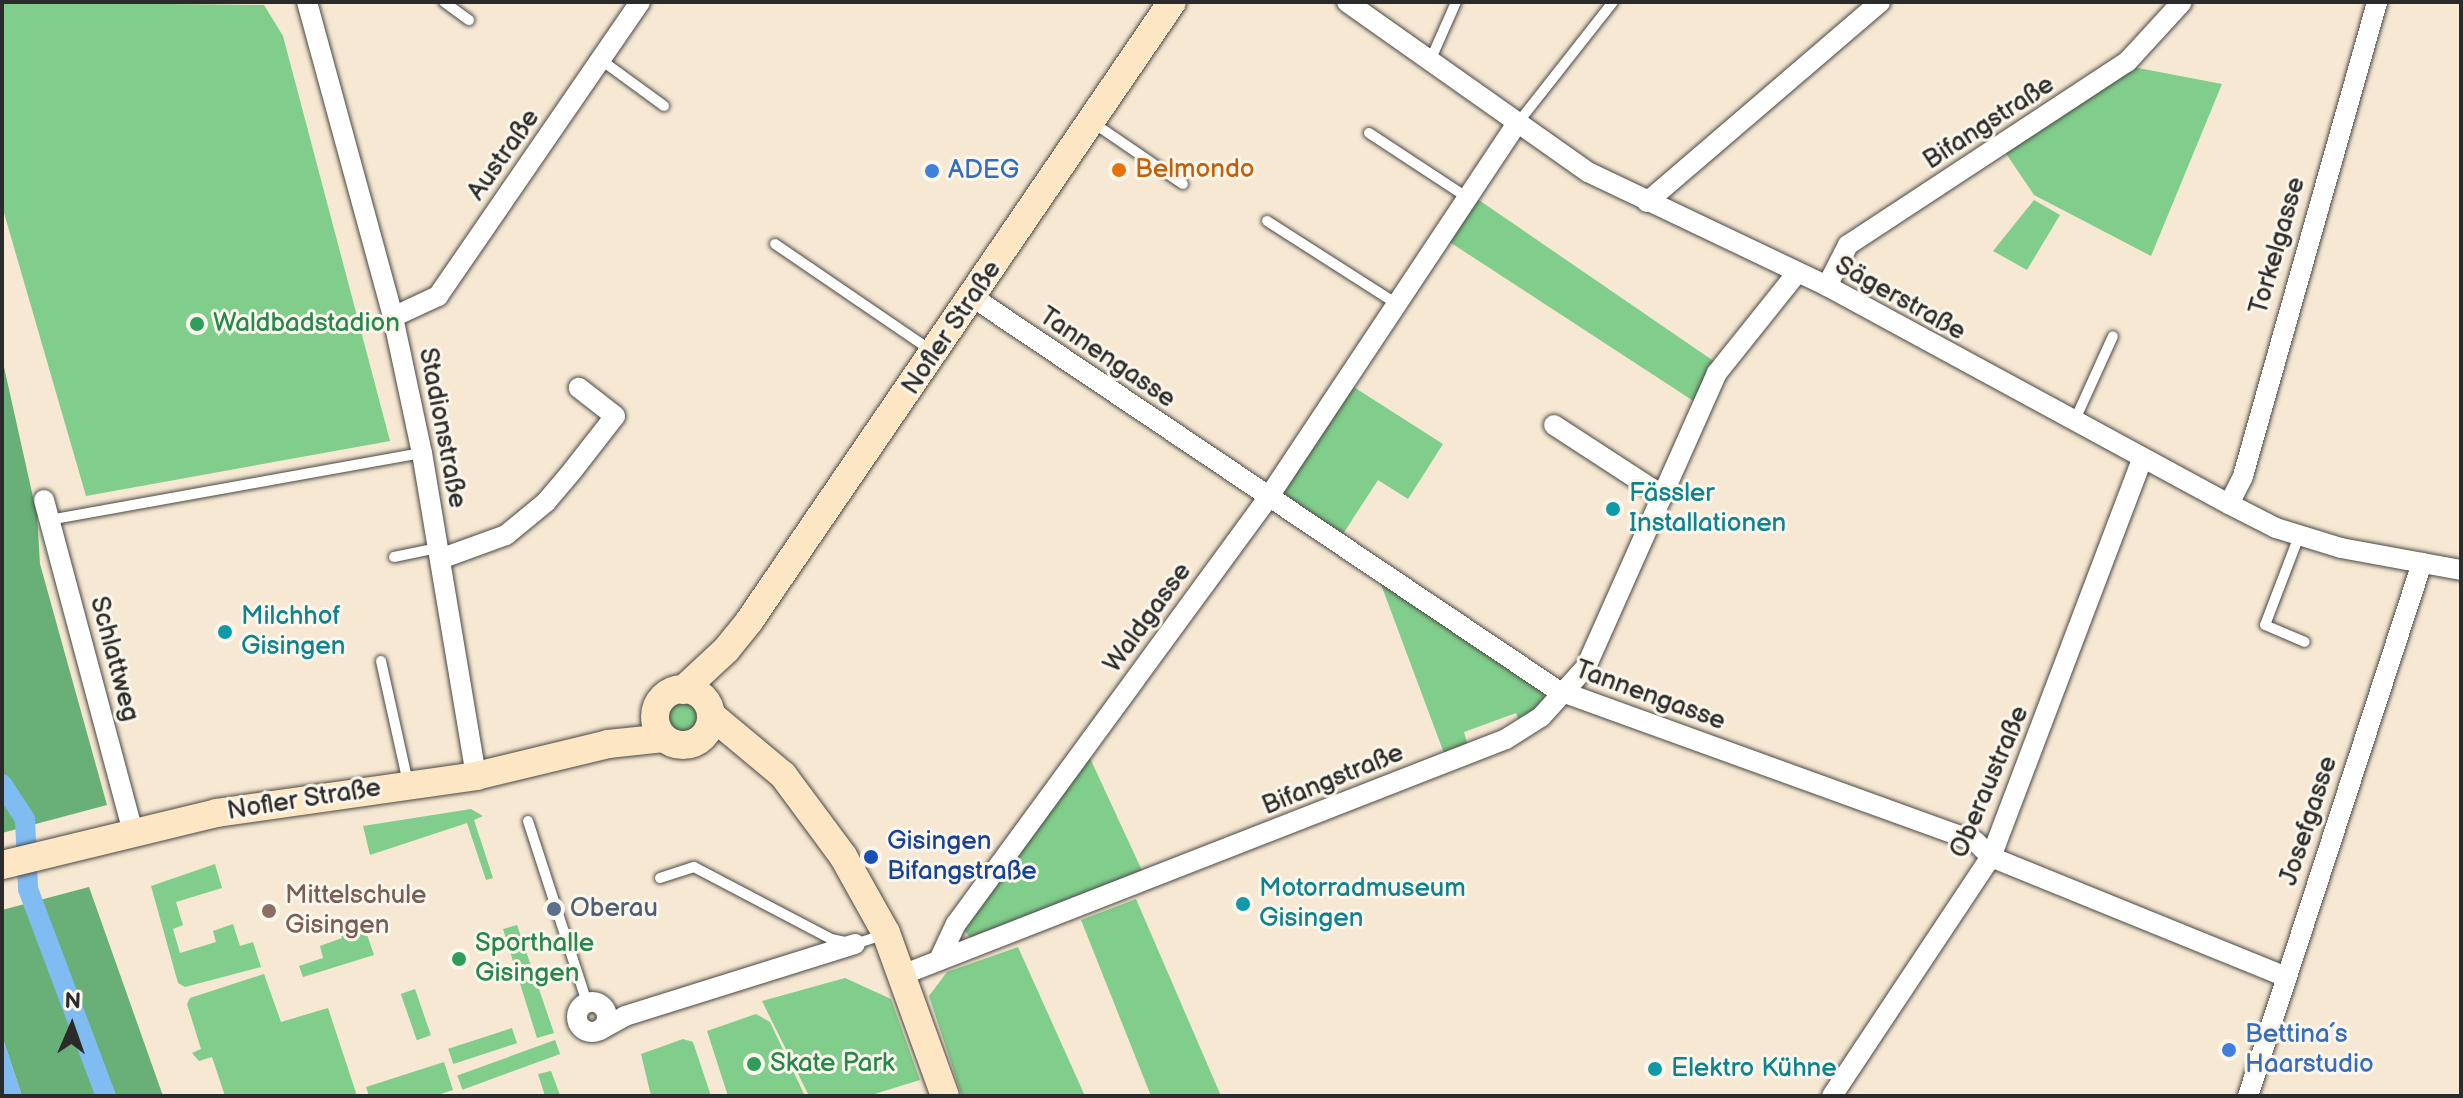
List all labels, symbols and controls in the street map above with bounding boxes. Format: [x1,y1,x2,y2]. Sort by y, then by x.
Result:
street label: Bifangstraße [1918,69,2060,177]
street label: Austraße [461,103,547,207]
place label: Belmondo [1135,154,1255,186]
place label: ADEG [948,155,1019,187]
marker: Belmondo [1110,161,1128,179]
marker: ADEG [923,162,941,180]
street label: Torkelgasse [2244,174,2312,318]
street label: Sägerstraße [1829,250,1971,348]
street label: Nofler Straße [896,255,1008,401]
street label: Tannengasse [1033,301,1181,415]
place label: Waldbadstadion [213,308,400,340]
marker: Waldbadstadion [188,315,206,333]
street label: Stadionstraße [411,345,473,511]
place label: Fässler Installationen [1629,478,1786,540]
marker: Fässler Installationen [1604,500,1622,518]
street label: Waldgasse [1098,557,1198,679]
street label: Schlattweg [82,593,146,725]
place label: Milchhof Gisingen [241,601,345,662]
marker: Milchhof Gisingen [216,623,234,641]
street label: Tannengasse [1570,654,1730,738]
street label: Oberaustraße [1944,701,2036,863]
street label: Bifangstraße [1258,738,1408,822]
street label: Josefgasse [2273,752,2345,890]
street label: Nofler Straße [225,772,383,828]
place label: Gisingen Bifangstraße [887,826,1037,888]
marker: Gisingen Bifangstraße [862,848,880,866]
place label: Motorradmuseum Gisingen [1259,873,1466,934]
place label: Mittelschule Gisingen [285,880,426,942]
place label: Oberau [570,893,658,925]
marker: Motorradmuseum Gisingen [1234,895,1252,913]
marker: Oberau [545,900,563,918]
marker: Mittelschule Gisingen [260,902,278,920]
place label: Sporthalle Gisingen [475,928,594,990]
marker: Sporthalle Gisingen [450,950,468,968]
north arrow [32,986,112,1066]
text: N [64,988,82,1015]
place label: Bettina´s Haarstudio [2245,1019,2374,1080]
marker: Bettina´s Haarstudio [2220,1041,2238,1059]
place label: Skate Park [770,1048,895,1080]
place label: Elektro Kühne [1671,1053,1837,1085]
marker: Skate Park [745,1055,763,1073]
marker: Elektro Kühne [1646,1060,1664,1078]

